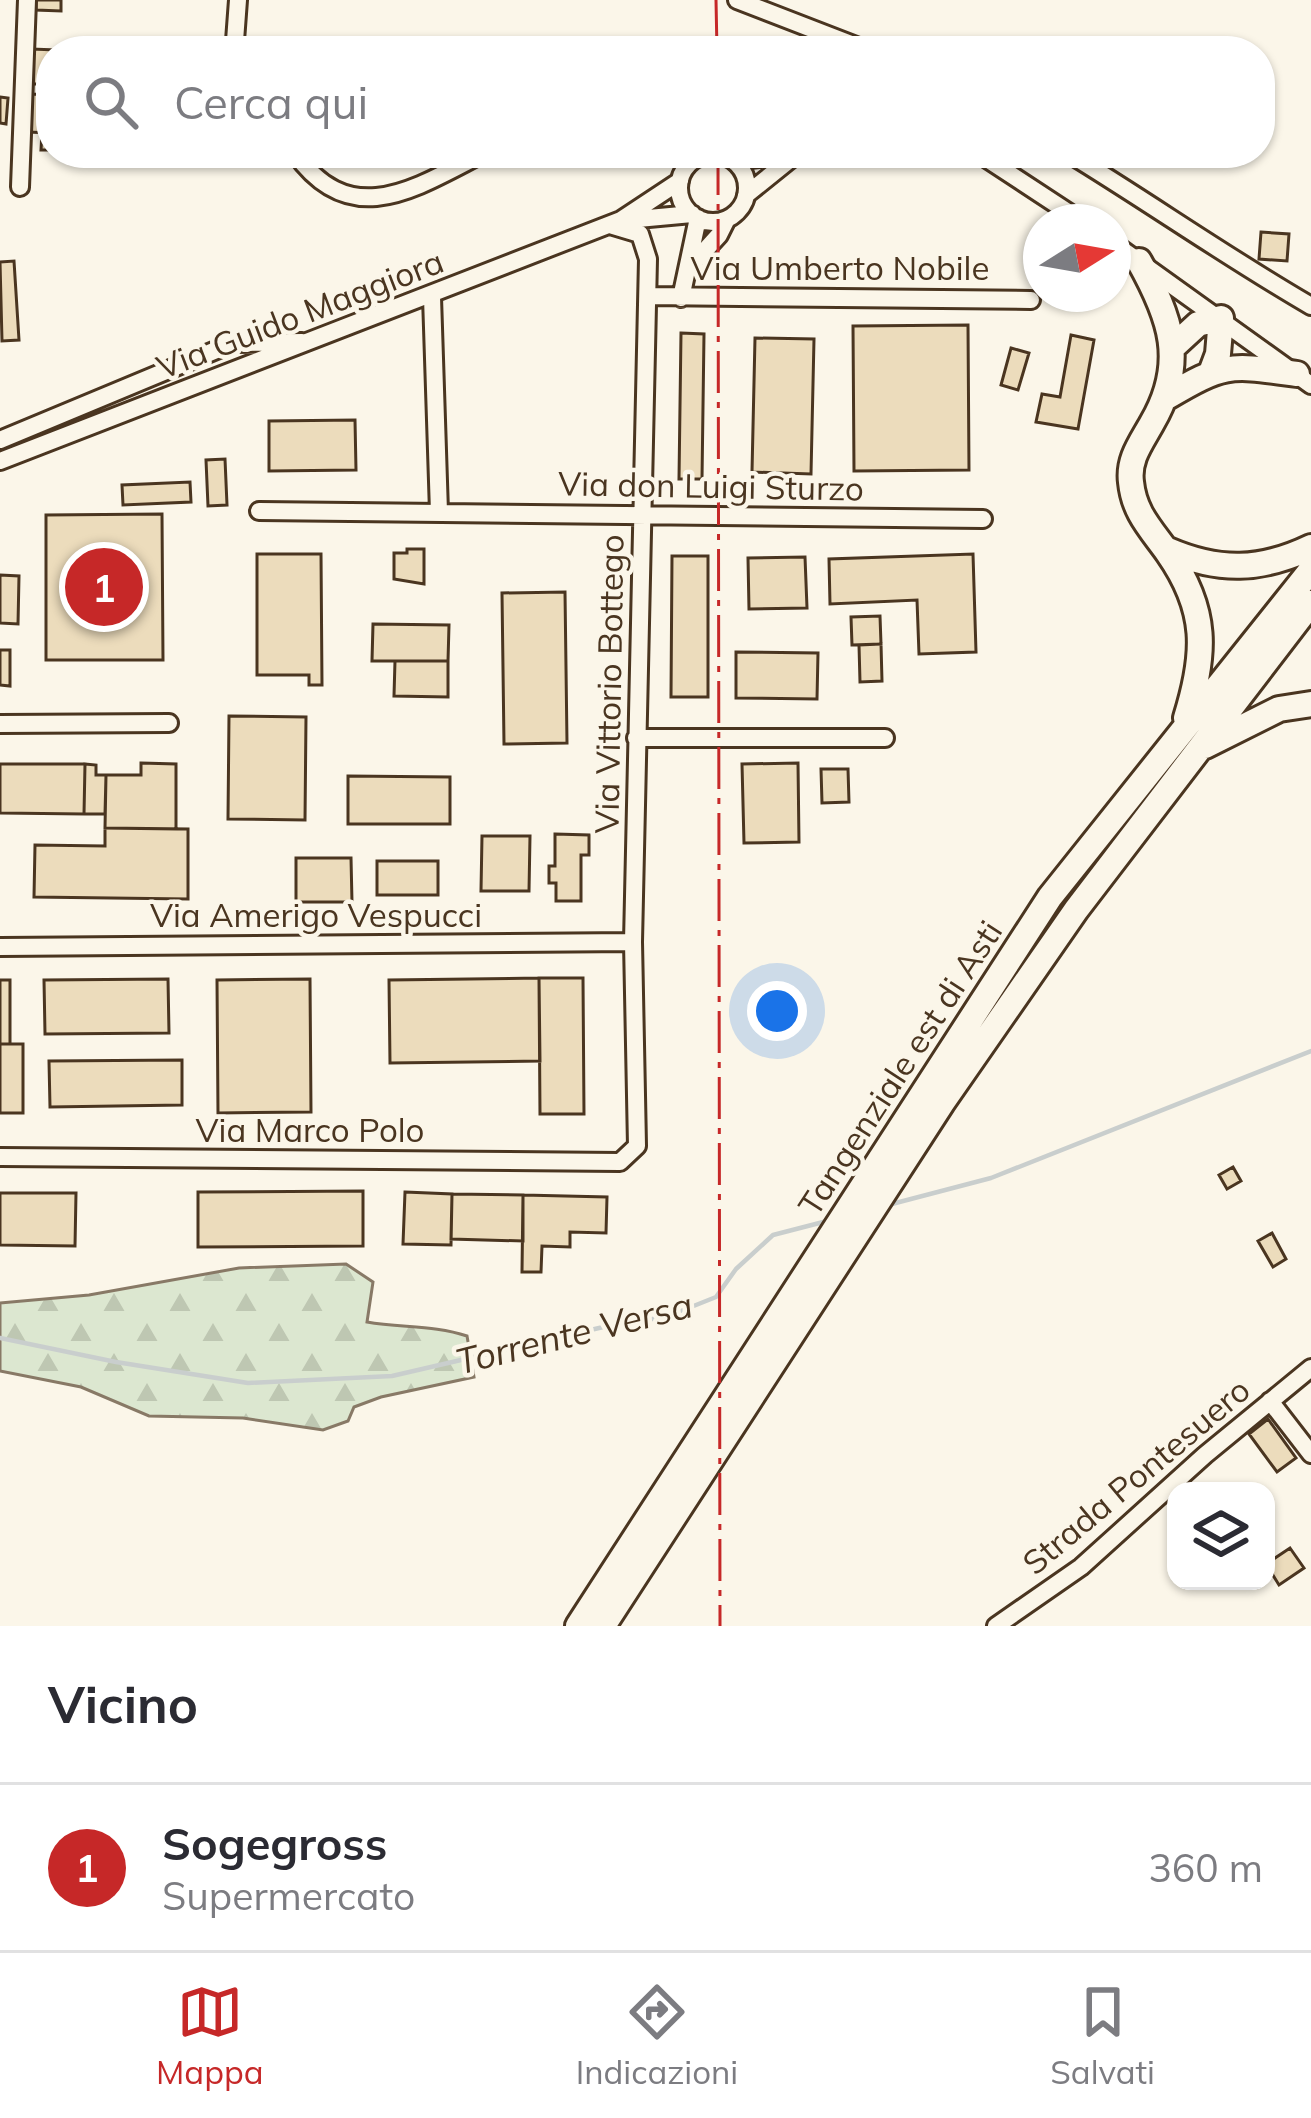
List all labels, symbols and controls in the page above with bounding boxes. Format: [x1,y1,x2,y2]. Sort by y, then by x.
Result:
search box [36,36,1275,168]
icon: search [78,69,144,135]
text: Cerca qui [174,74,368,130]
north arrow [1023,204,1131,312]
street label: Via Guido Maggiora [151,240,449,387]
street label: Via Umberto Nobile [691,247,989,288]
street label: Via don Luigi Sturzo [558,462,864,509]
street label: Via Vittorio Bottego [585,534,632,834]
pin: 1 [65,542,143,632]
street label: Via Amerigo Vespucci [150,894,482,935]
street label: Tangenziale est di Asti [789,913,1010,1223]
your location [747,981,807,1041]
street label: Via Marco Polo [196,1109,424,1150]
water label: Torrente Versa [451,1281,697,1384]
street label: Strada Pontesuero [1014,1369,1258,1583]
map controls [1167,1482,1275,1590]
button: layers [1167,1482,1275,1590]
text: Vicino [48,1672,198,1736]
text: Sogegross [162,1815,387,1871]
text: 1 [75,1843,99,1892]
text: 360 m [1148,1843,1263,1892]
text: Supermercato [162,1871,415,1920]
tab: Mappa [156,1979,264,2092]
tab: Indicazioni [576,1979,738,2092]
tab: Salvati [1050,1979,1155,2092]

